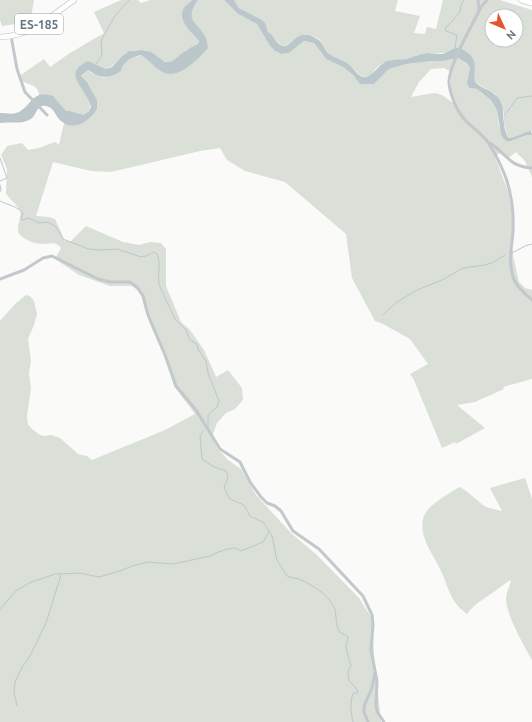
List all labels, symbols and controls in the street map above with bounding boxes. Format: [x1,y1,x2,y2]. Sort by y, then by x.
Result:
north arrow [484,8,524,48]
road number: ES-185 [15,14,63,34]
text: N [504,28,518,42]

